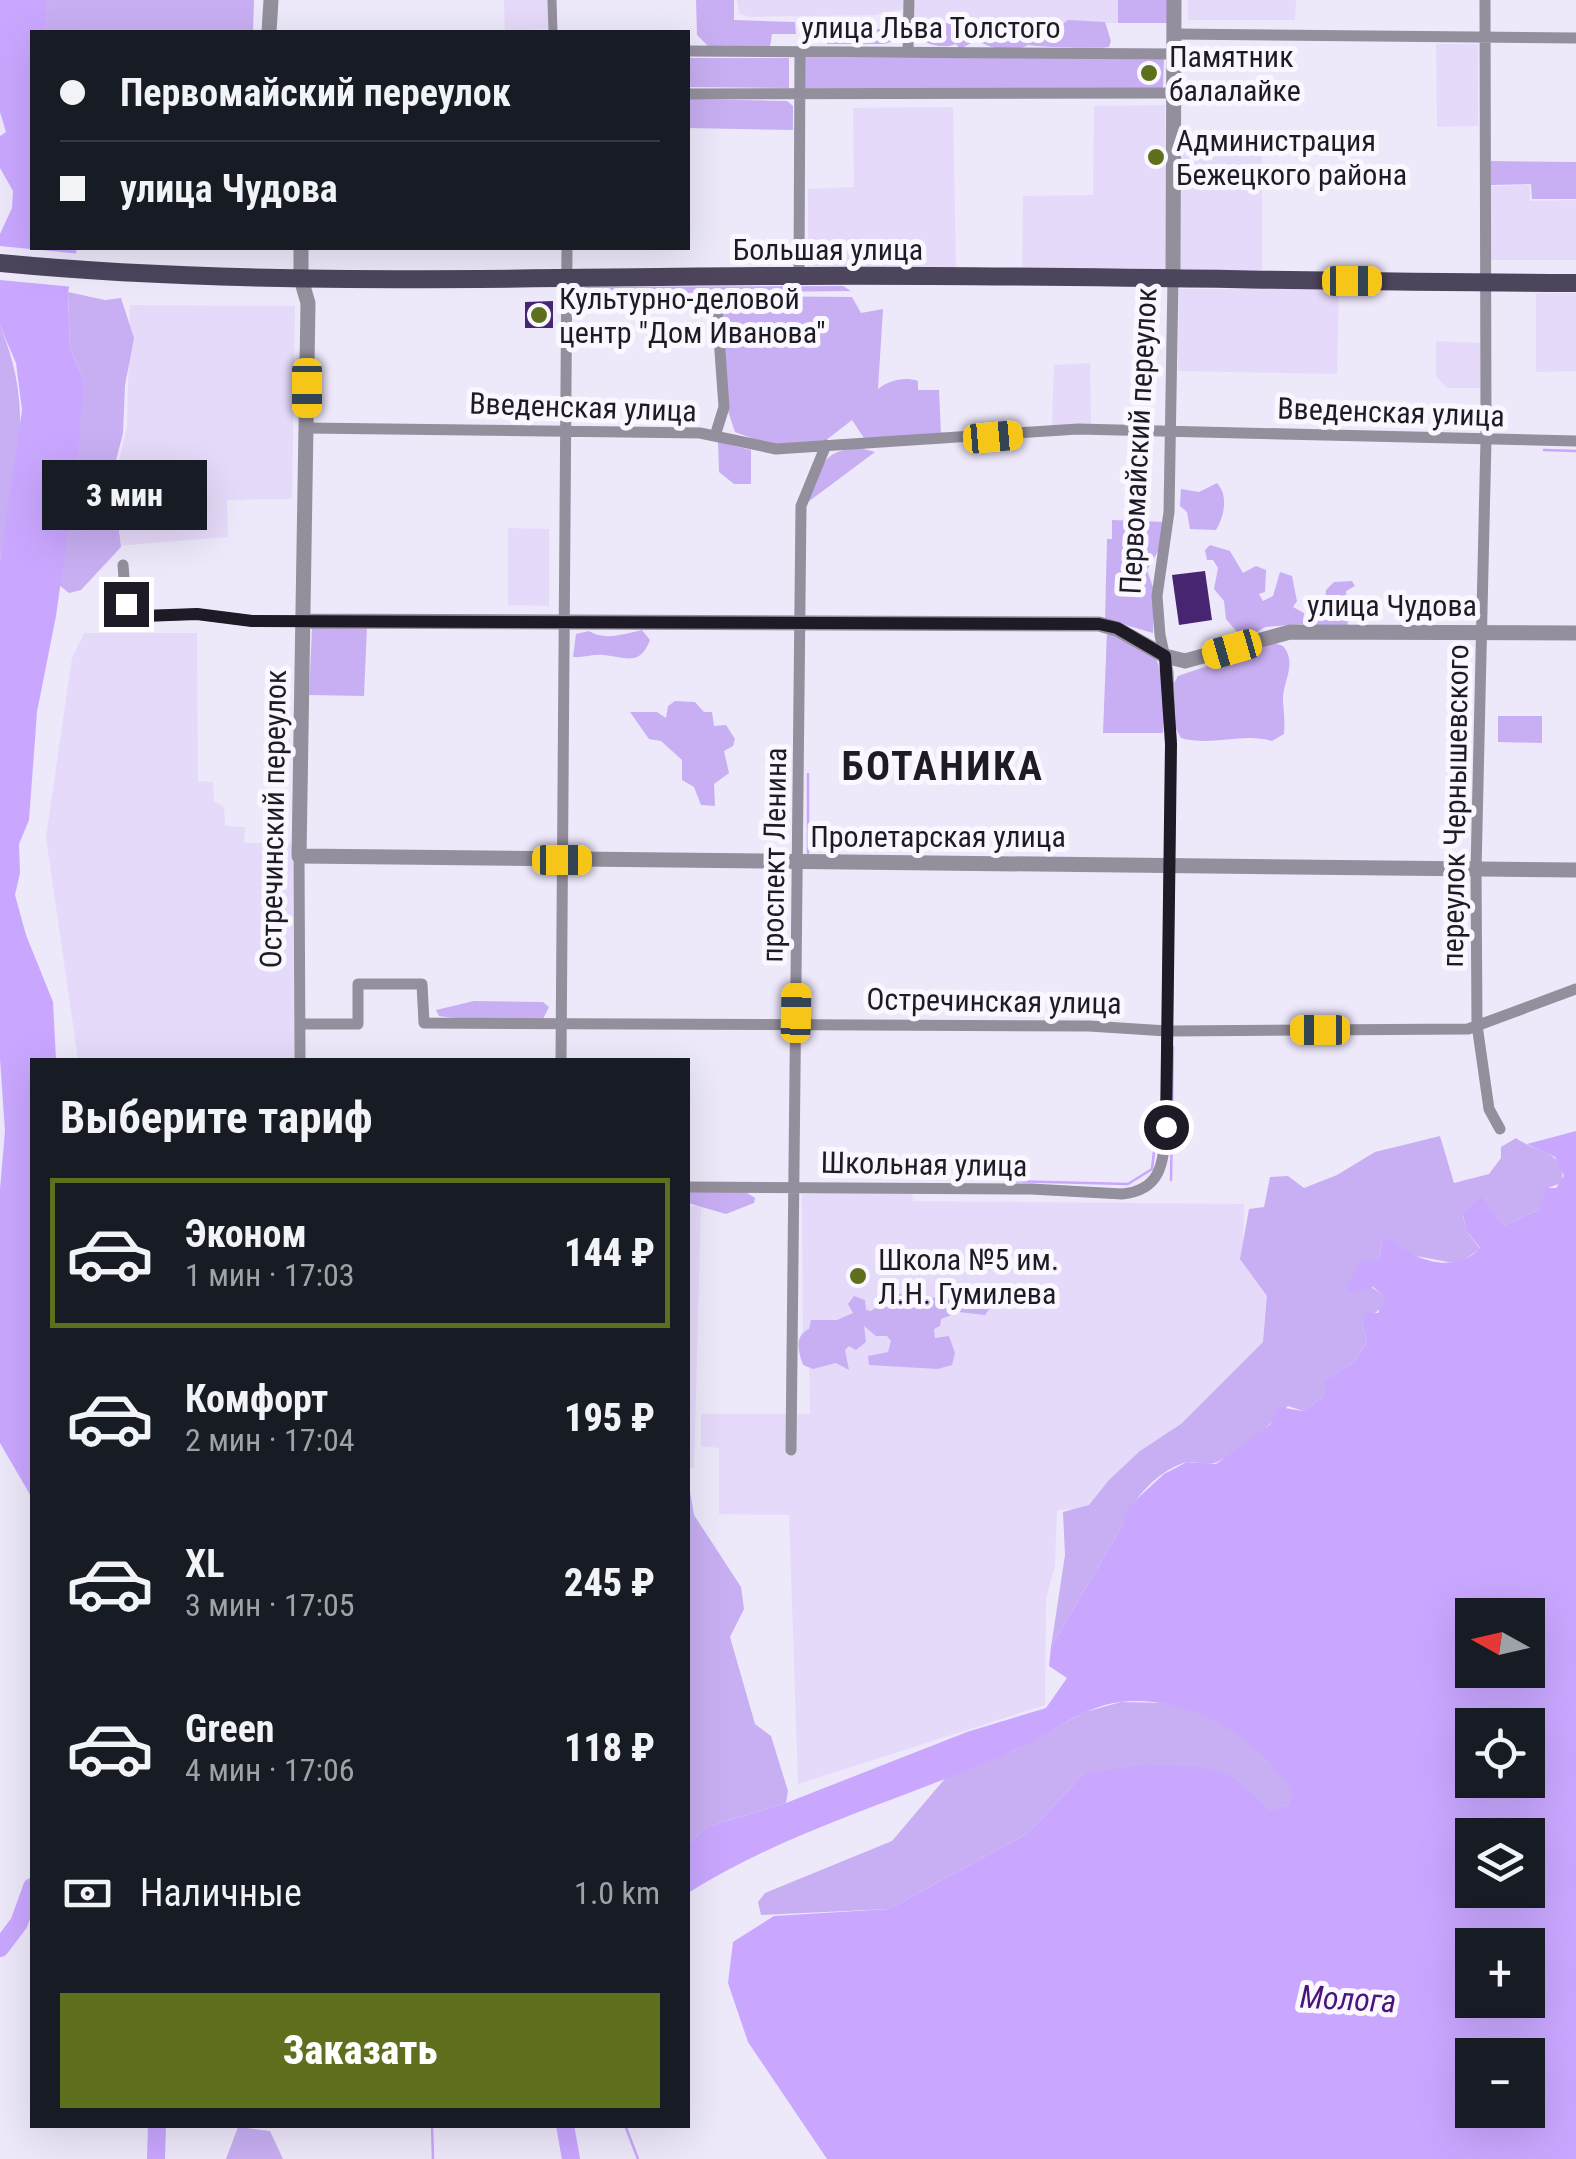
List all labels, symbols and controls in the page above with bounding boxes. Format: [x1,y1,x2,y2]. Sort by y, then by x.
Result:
street label: улица Льва Толстого [801,10,1061,45]
place label: Памятник балалайке [1169,39,1301,108]
marker: Памятник балалайке [1138,62,1160,84]
text: Первомайский переулок [120,71,511,115]
place label: Администрация Бежецкого района [1176,123,1407,192]
marker: Администрация Бежецкого района [1145,146,1167,168]
text: улица Чудова [120,167,338,211]
street label: Большая улица [733,232,923,267]
car [1322,266,1382,296]
place label: Культурно-деловой центр "Дом Иванова" [559,281,826,350]
street label: Первомайский переулок [1112,287,1164,595]
marker: Культурно-деловой центр "Дом Иванова" [528,304,550,326]
car [292,358,322,418]
street label: Введенская улица [469,386,697,428]
street label: Введенская улица [1277,391,1505,433]
car [962,419,1024,455]
callout: 3 мин [44,459,208,529]
text: 3 мин [86,476,163,514]
route end [104,582,149,627]
street label: улица Чудова [1307,588,1477,623]
car [1199,626,1265,672]
street label: переулок Чернышевского [1435,644,1475,968]
street label: Остречинский переулок [253,669,293,969]
district label: БОТАНИКА [842,743,1044,790]
street label: проспект Ленина [755,747,793,963]
street label: Пролетарская улица [810,819,1066,854]
car [532,845,592,875]
street label: Остречинская улица [866,981,1122,1021]
car [780,983,812,1043]
car [1290,1015,1350,1045]
text: Выберите тариф [60,1091,373,1144]
route start [1144,1105,1189,1150]
street label: Школьная улица [820,1145,1028,1183]
icon: car [65,1208,155,1298]
text: Эконом [185,1212,307,1256]
text: 144 ₽ [564,1231,655,1275]
place label: Школа №5 им. Л.Н. Гумилева [878,1242,1059,1311]
text: 1 мин · 17:03 [185,1256,355,1294]
marker: Школа №5 им. Л.Н. Гумилева [847,1265,869,1287]
icon: car [65,1373,155,1463]
text: Комфорт [185,1377,328,1421]
text: 195 ₽ [564,1396,655,1440]
text: 2 мин · 17:04 [185,1421,355,1459]
icon: car [65,1538,155,1628]
text: XL [185,1542,224,1586]
text: 245 ₽ [564,1561,655,1605]
text: 3 мин · 17:05 [185,1586,355,1624]
north arrow [1455,1598,1545,1688]
map controls [1455,1598,1545,2128]
icon: car [65,1703,155,1793]
text: Green [185,1707,275,1751]
button: locate [1455,1708,1545,1798]
text: 118 ₽ [564,1726,655,1770]
text: 4 мин · 17:06 [185,1751,355,1789]
button: layers [1455,1818,1545,1908]
icon: cash [60,1866,115,1921]
text: Наличные [140,1871,302,1915]
text: 1.0 km [574,1874,660,1912]
button: + [1455,1928,1545,2018]
water label: Молога [1299,1977,1397,2021]
button: Заказать [60,1993,660,2108]
button: − [1455,2038,1545,2128]

